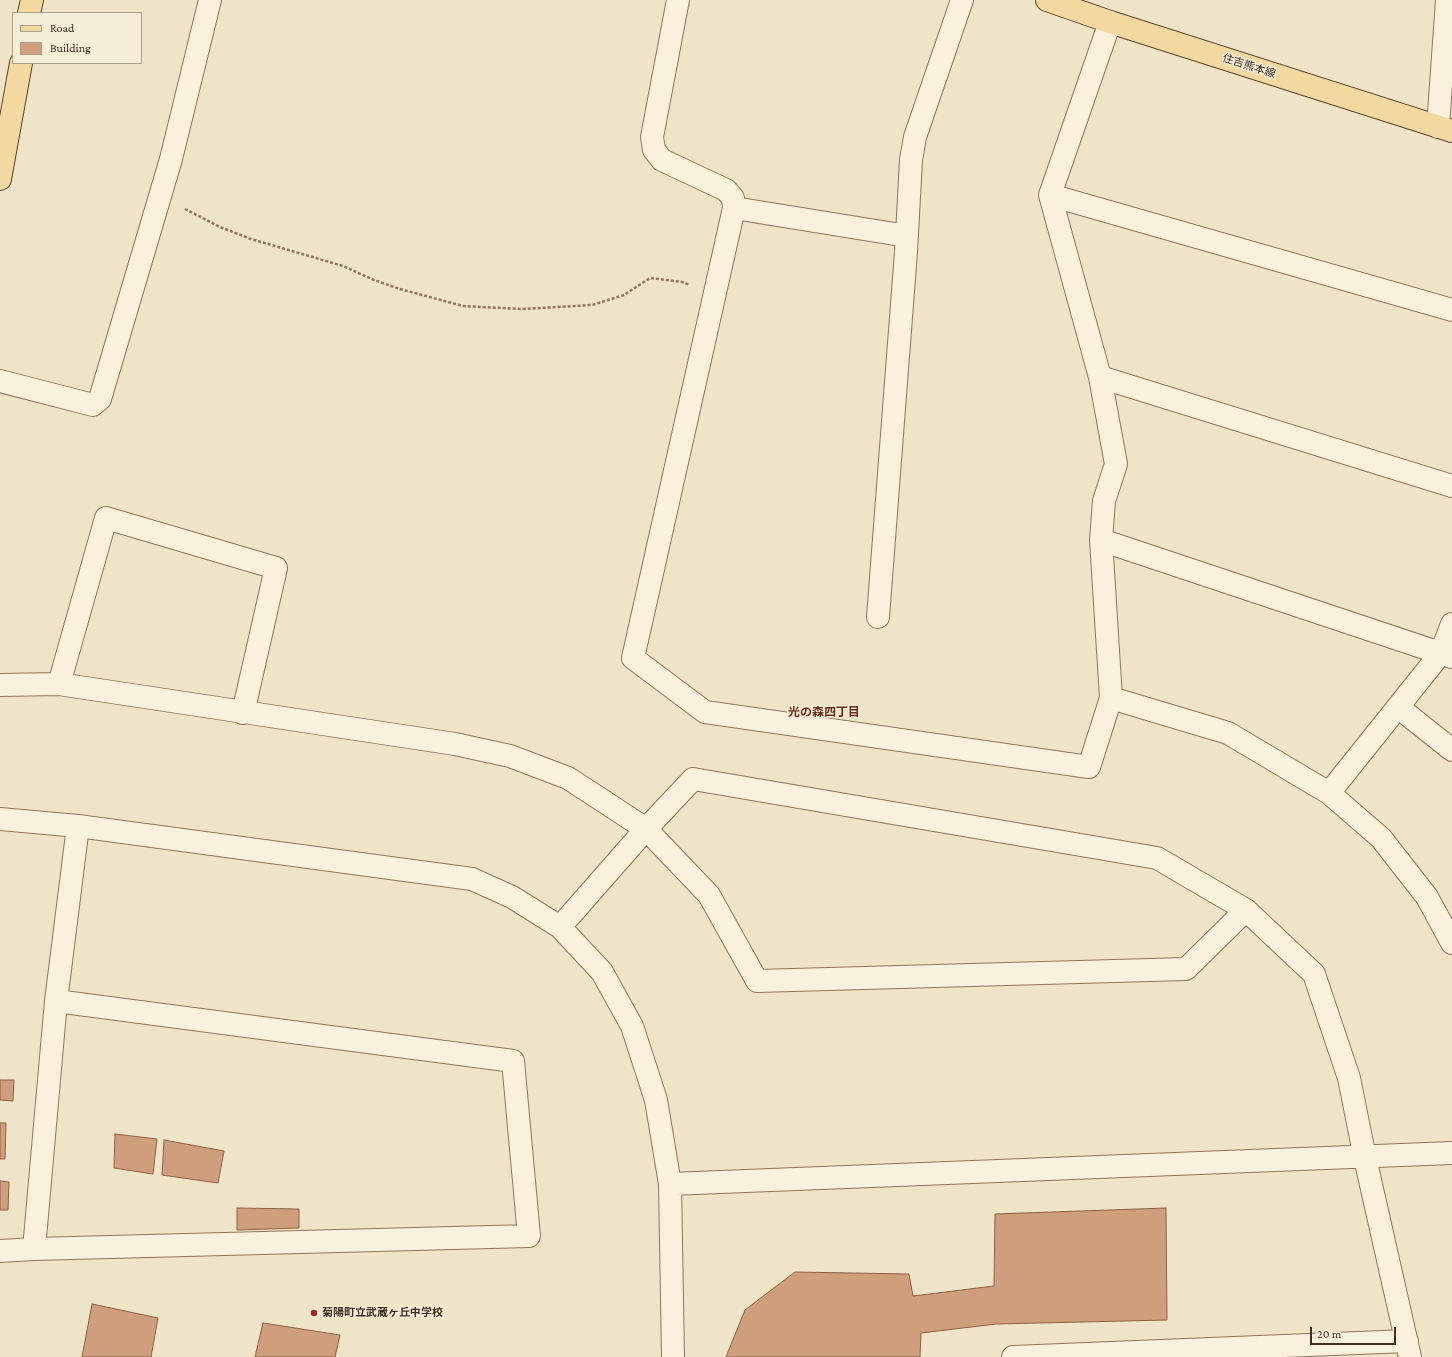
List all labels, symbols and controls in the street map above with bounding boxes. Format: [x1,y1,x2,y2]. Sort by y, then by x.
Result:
legend [12,12,142,64]
text: Road [50,21,74,35]
text: Building [50,41,91,55]
street label: 住吉熊本線 [1221,51,1277,81]
district label: 光の森四丁目 [788,705,860,719]
place label: 菊陽町立武蔵ヶ丘中学校 [322,1306,443,1320]
marker: 菊陽町立武蔵ヶ丘中学校 [309,1308,319,1318]
scale bar [1312,1319,1398,1345]
text: 20 m [1317,1327,1341,1341]

